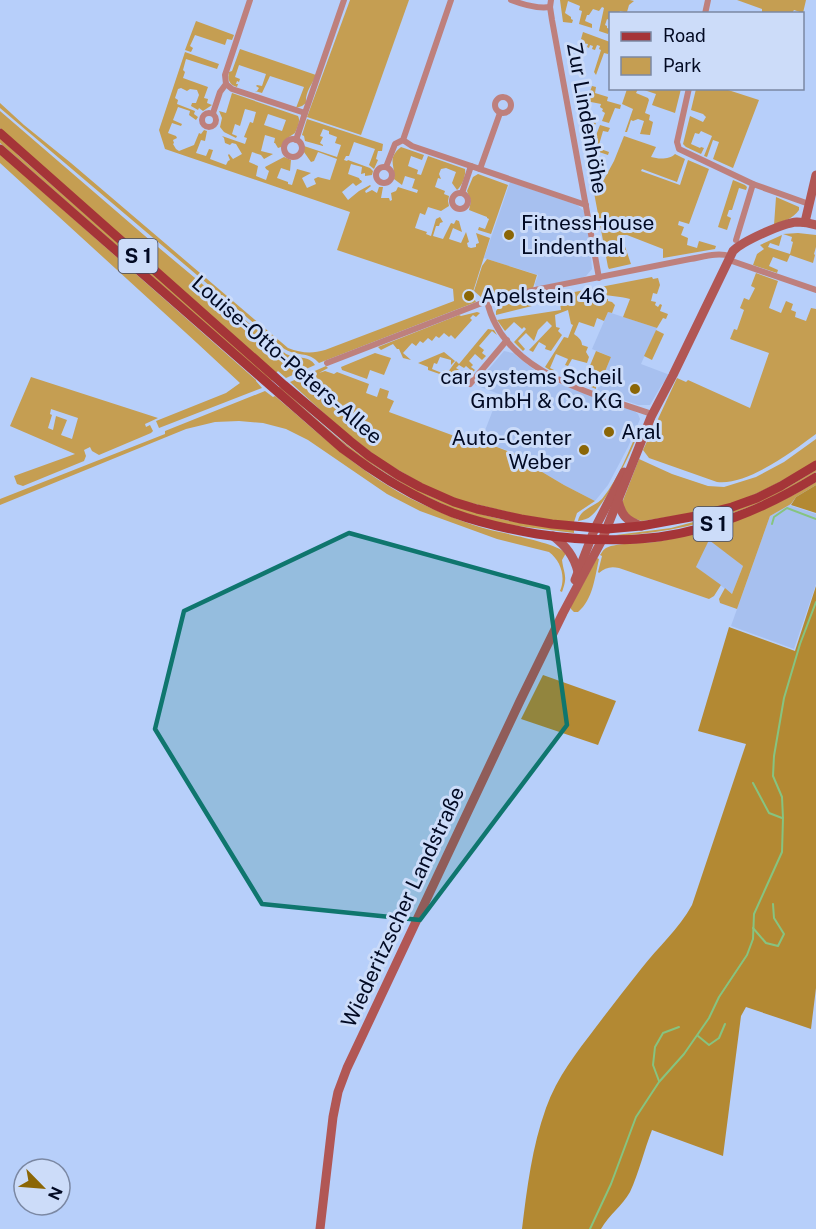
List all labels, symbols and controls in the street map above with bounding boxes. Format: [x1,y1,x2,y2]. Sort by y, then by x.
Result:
legend [609,12,804,90]
text: Road [663,25,706,46]
street label: Zur Lindenhöhe [562,40,613,195]
text: Park [663,55,701,76]
place label: FitnessHouse Lindenthal [521,210,655,259]
marker: FitnessHouse Lindenthal [502,228,516,242]
road number: S 1 [118,239,158,273]
street label: Louise-Otto-Peters-Allee [187,270,388,449]
place label: Apelstein 46 [481,283,605,308]
marker: Apelstein 46 [462,289,476,303]
place label: car systems Scheil GmbH & Co. KG [440,364,623,413]
marker: car systems Scheil GmbH & Co. KG [628,382,642,396]
place label: Aral [621,419,662,444]
place label: Auto-Center Weber [451,425,572,474]
marker: Aral [602,425,616,439]
marker: Auto-Center Weber [577,443,591,457]
road number: S 1 [694,507,732,541]
street label: Wiederitzscher Landstraße [336,782,469,1031]
north arrow [12,1157,72,1217]
text: N [44,1183,66,1203]

